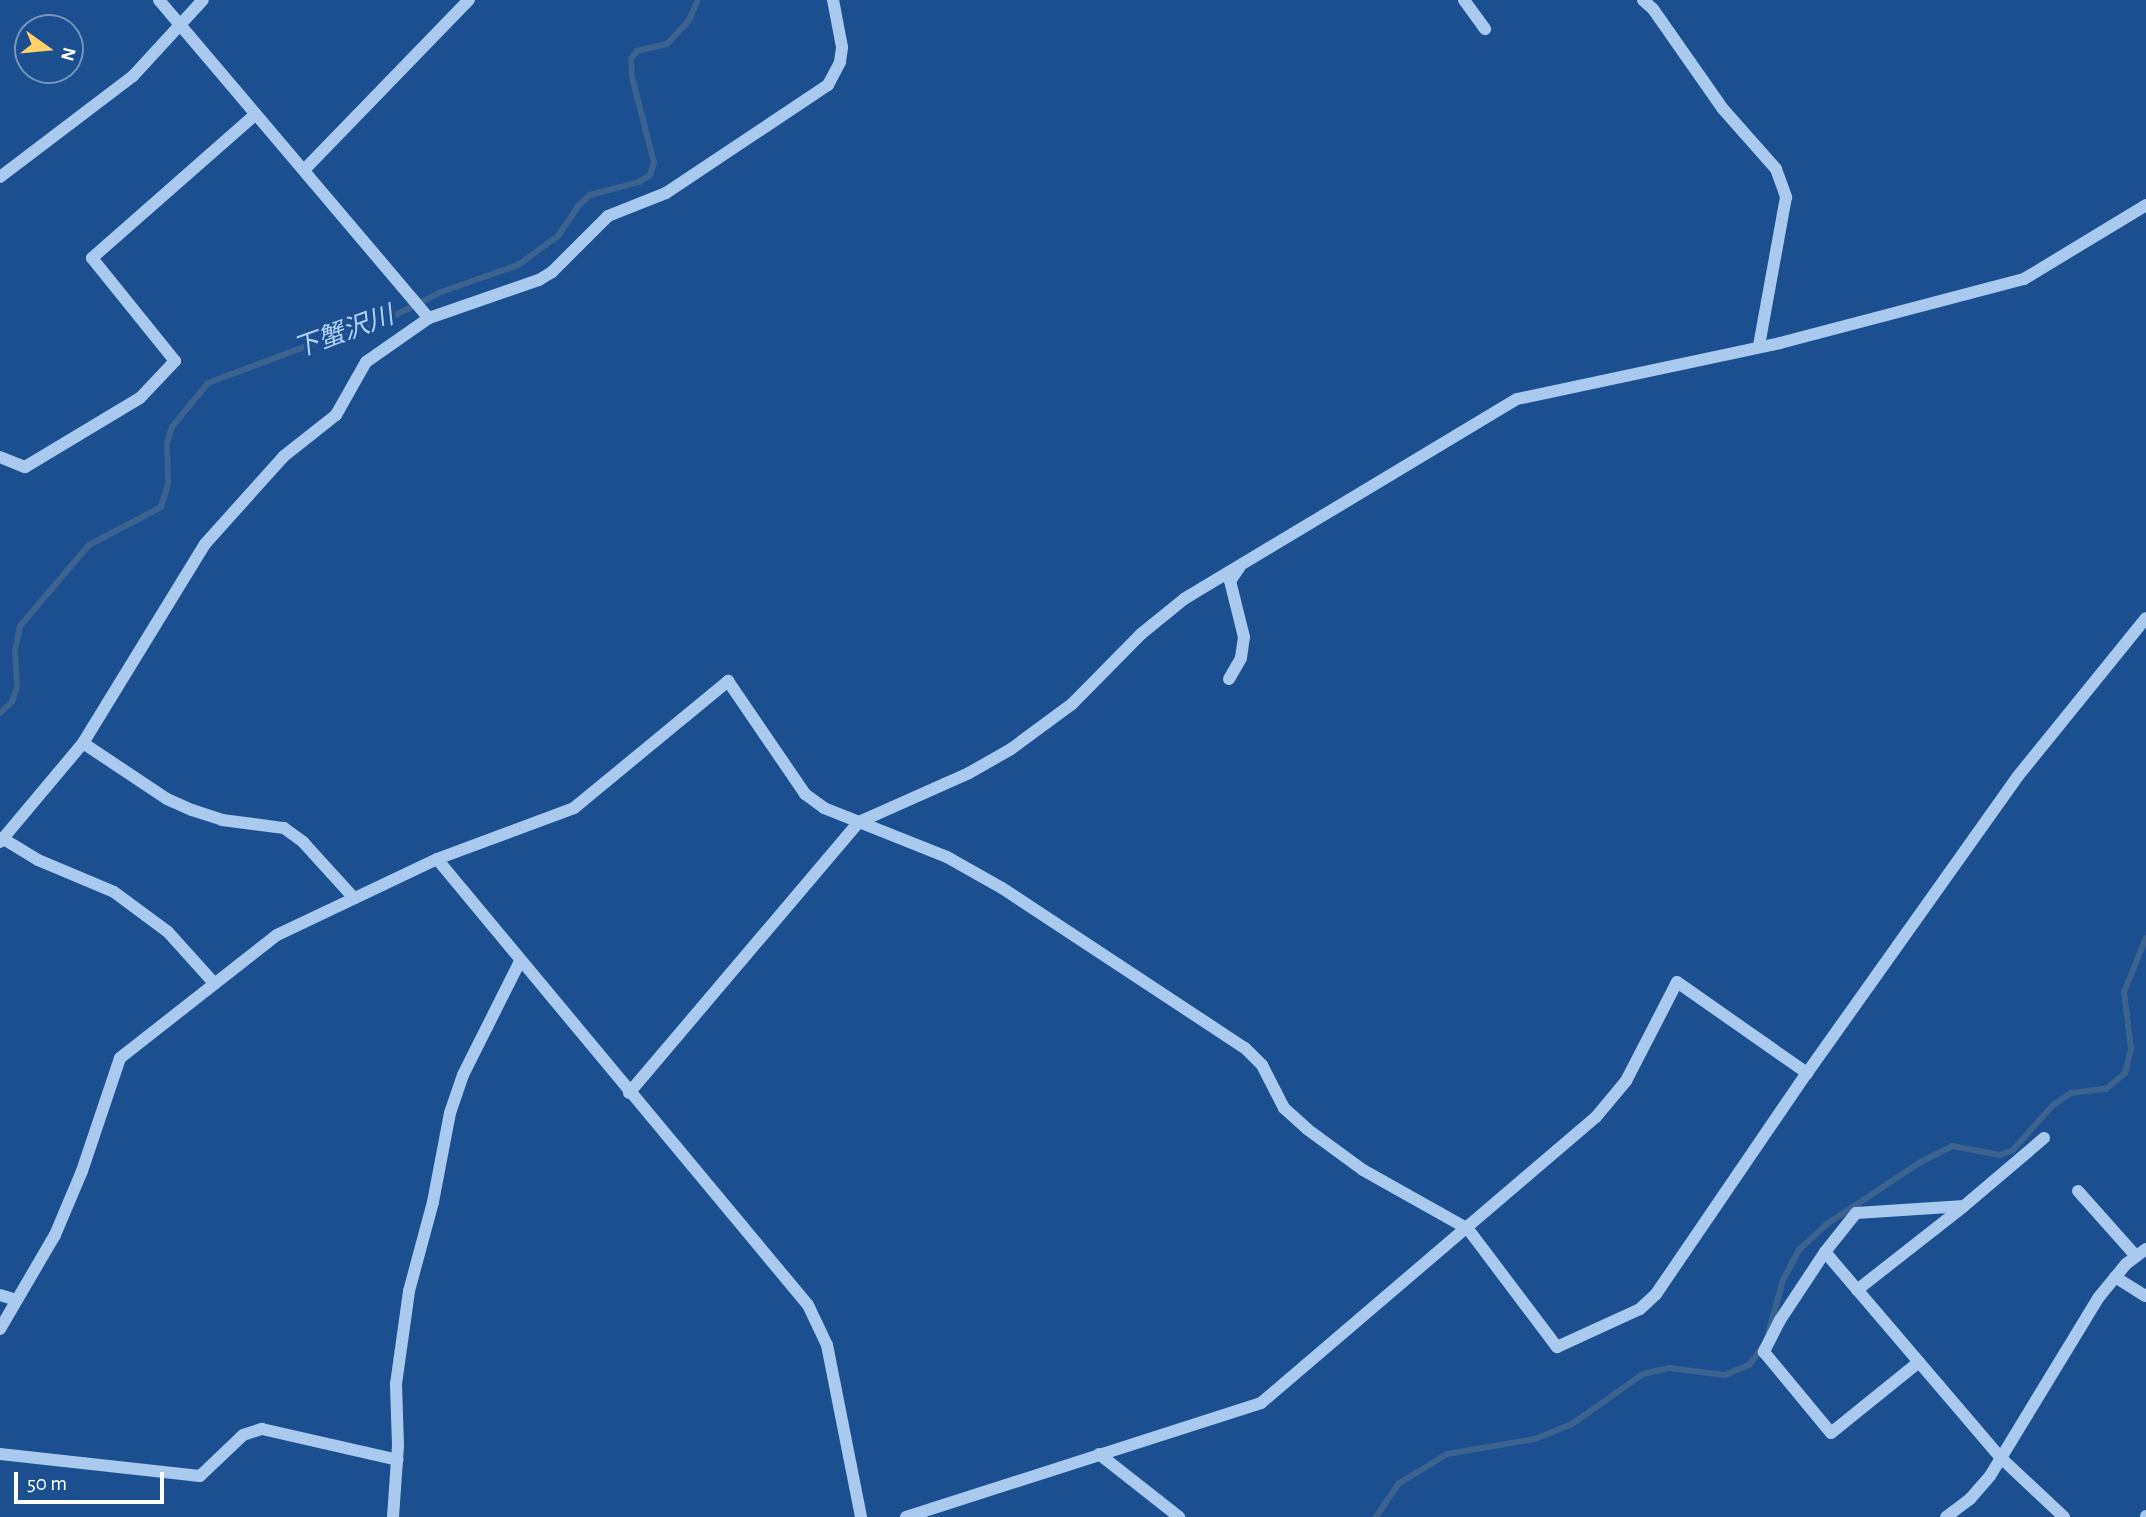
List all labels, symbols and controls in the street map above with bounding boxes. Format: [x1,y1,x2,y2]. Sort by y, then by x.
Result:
north arrow [14,14,84,84]
text: N [57,45,79,63]
water label: 下蟹沢川 [290,301,398,365]
scale bar [18,1458,168,1502]
text: 50 m [27,1473,67,1494]

